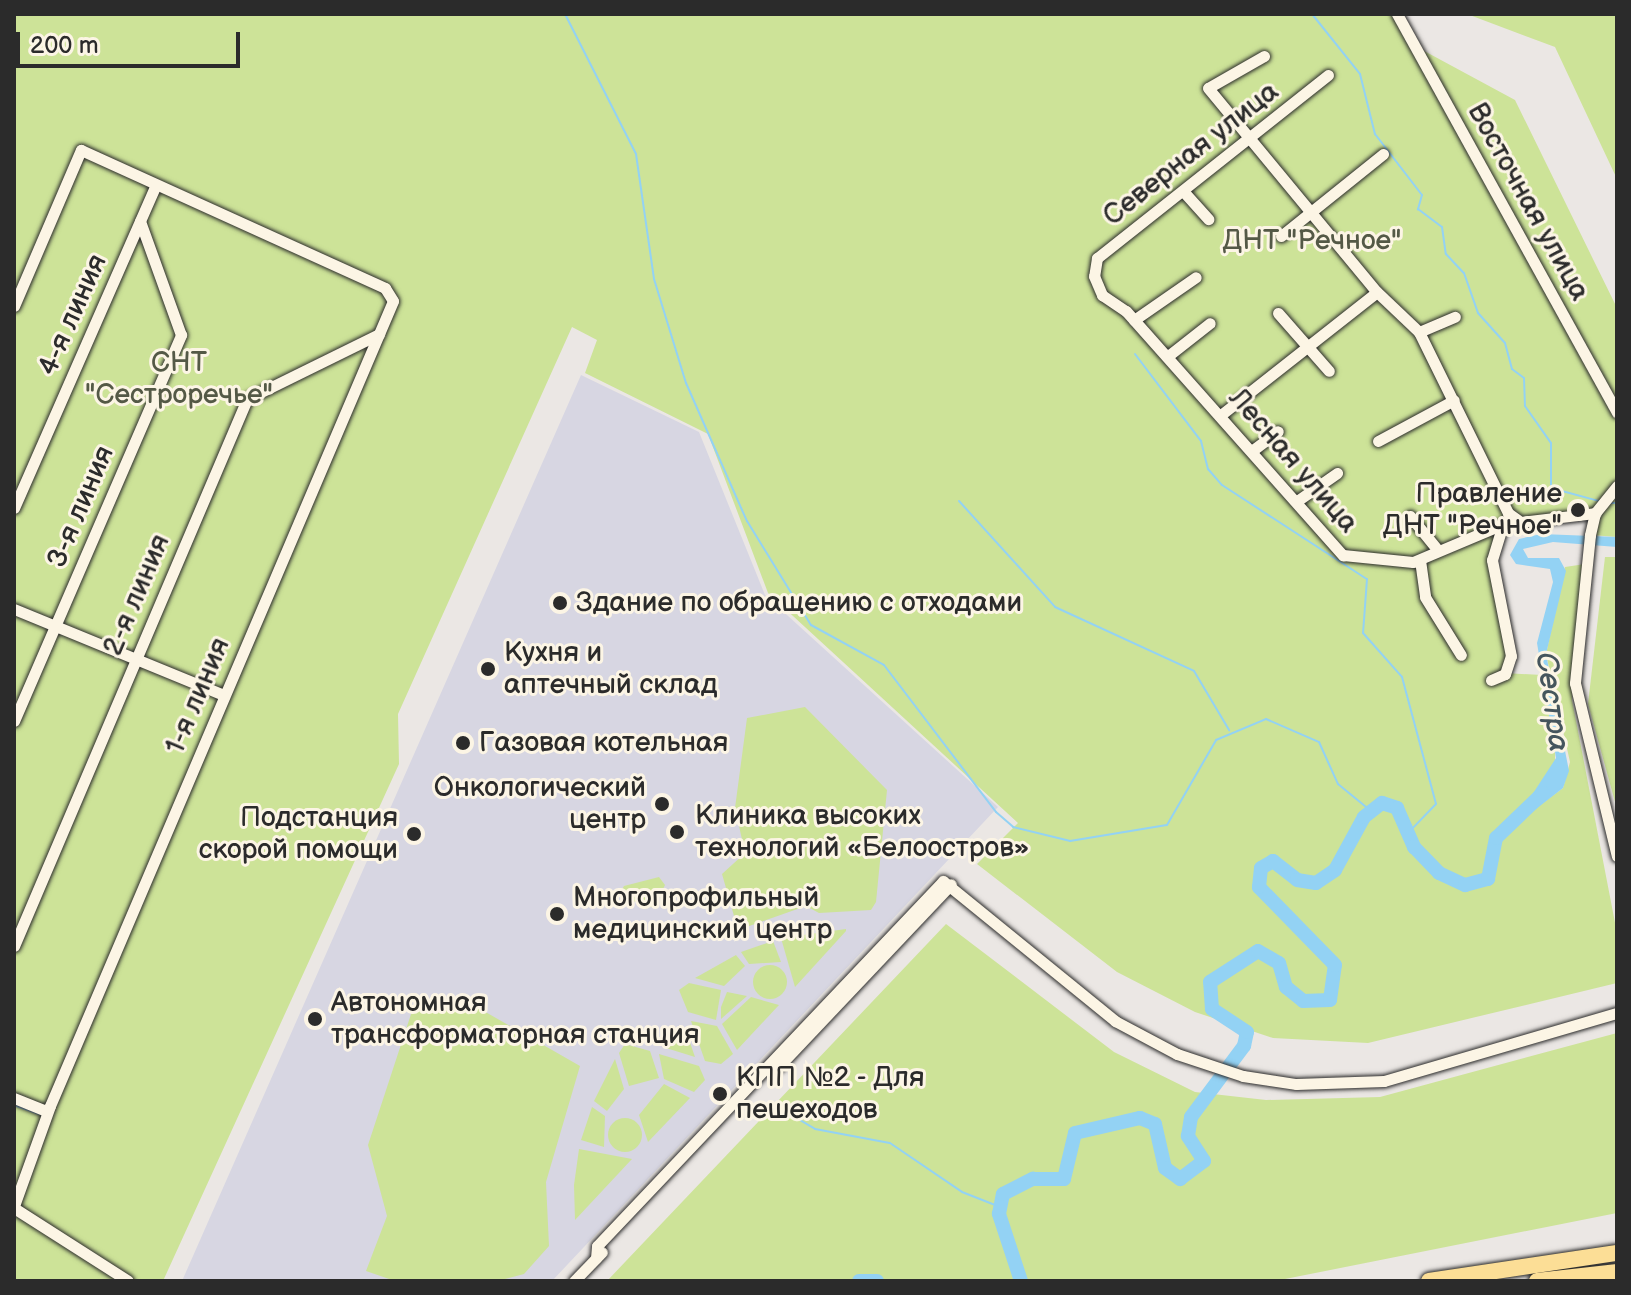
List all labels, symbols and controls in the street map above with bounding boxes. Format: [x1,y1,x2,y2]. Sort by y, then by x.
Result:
scale bar [20,16,244,66]
text: 200 m [30,31,99,60]
street label: Северная улица [1097,75,1285,233]
street label: Восточная улица [1460,97,1596,307]
park label: ДНТ "Речное" [1222,224,1402,258]
street label: 4-я линия [31,249,115,381]
park label: СНТ "Сестроречье" [85,346,273,412]
street label: Лесная улица [1221,382,1365,540]
street label: 3-я линия [40,441,122,573]
place label: Правление ДНТ "Речное" [1383,477,1562,543]
marker: Правление ДНТ "Речное" [1569,501,1587,519]
street label: 2-я линия [96,529,178,661]
place label: Здание по обращению с отходами [576,586,1022,620]
marker: Здание по обращению с отходами [551,594,569,612]
street label: 1-я линия [159,633,237,759]
place label: Кухня и аптечный склад [504,636,717,702]
water label: Сестра [1527,650,1577,754]
marker: Кухня и аптечный склад [479,660,497,678]
place label: Газовая котельная [479,726,728,760]
marker: Газовая котельная [454,734,472,752]
place label: Онкологический центр [434,771,646,837]
marker: Онкологический центр [653,795,671,813]
place label: Клиника высоких технологий «Белоостров» [695,799,1029,865]
place label: Подстанция скорой помощи [199,801,398,867]
marker: Клиника высоких технологий «Белоостров» [666,821,688,843]
marker: Подстанция скорой помощи [405,825,423,843]
place label: Многопрофильный медицинский центр [573,881,832,947]
marker: Многопрофильный медицинский центр [548,905,566,923]
place label: Автономная трансформаторная станция [331,986,699,1052]
marker: Автономная трансформаторная станция [306,1010,324,1028]
place label: КПП №2 - Для пешеходов [736,1061,927,1127]
marker: КПП №2 - Для пешеходов [711,1085,729,1103]

